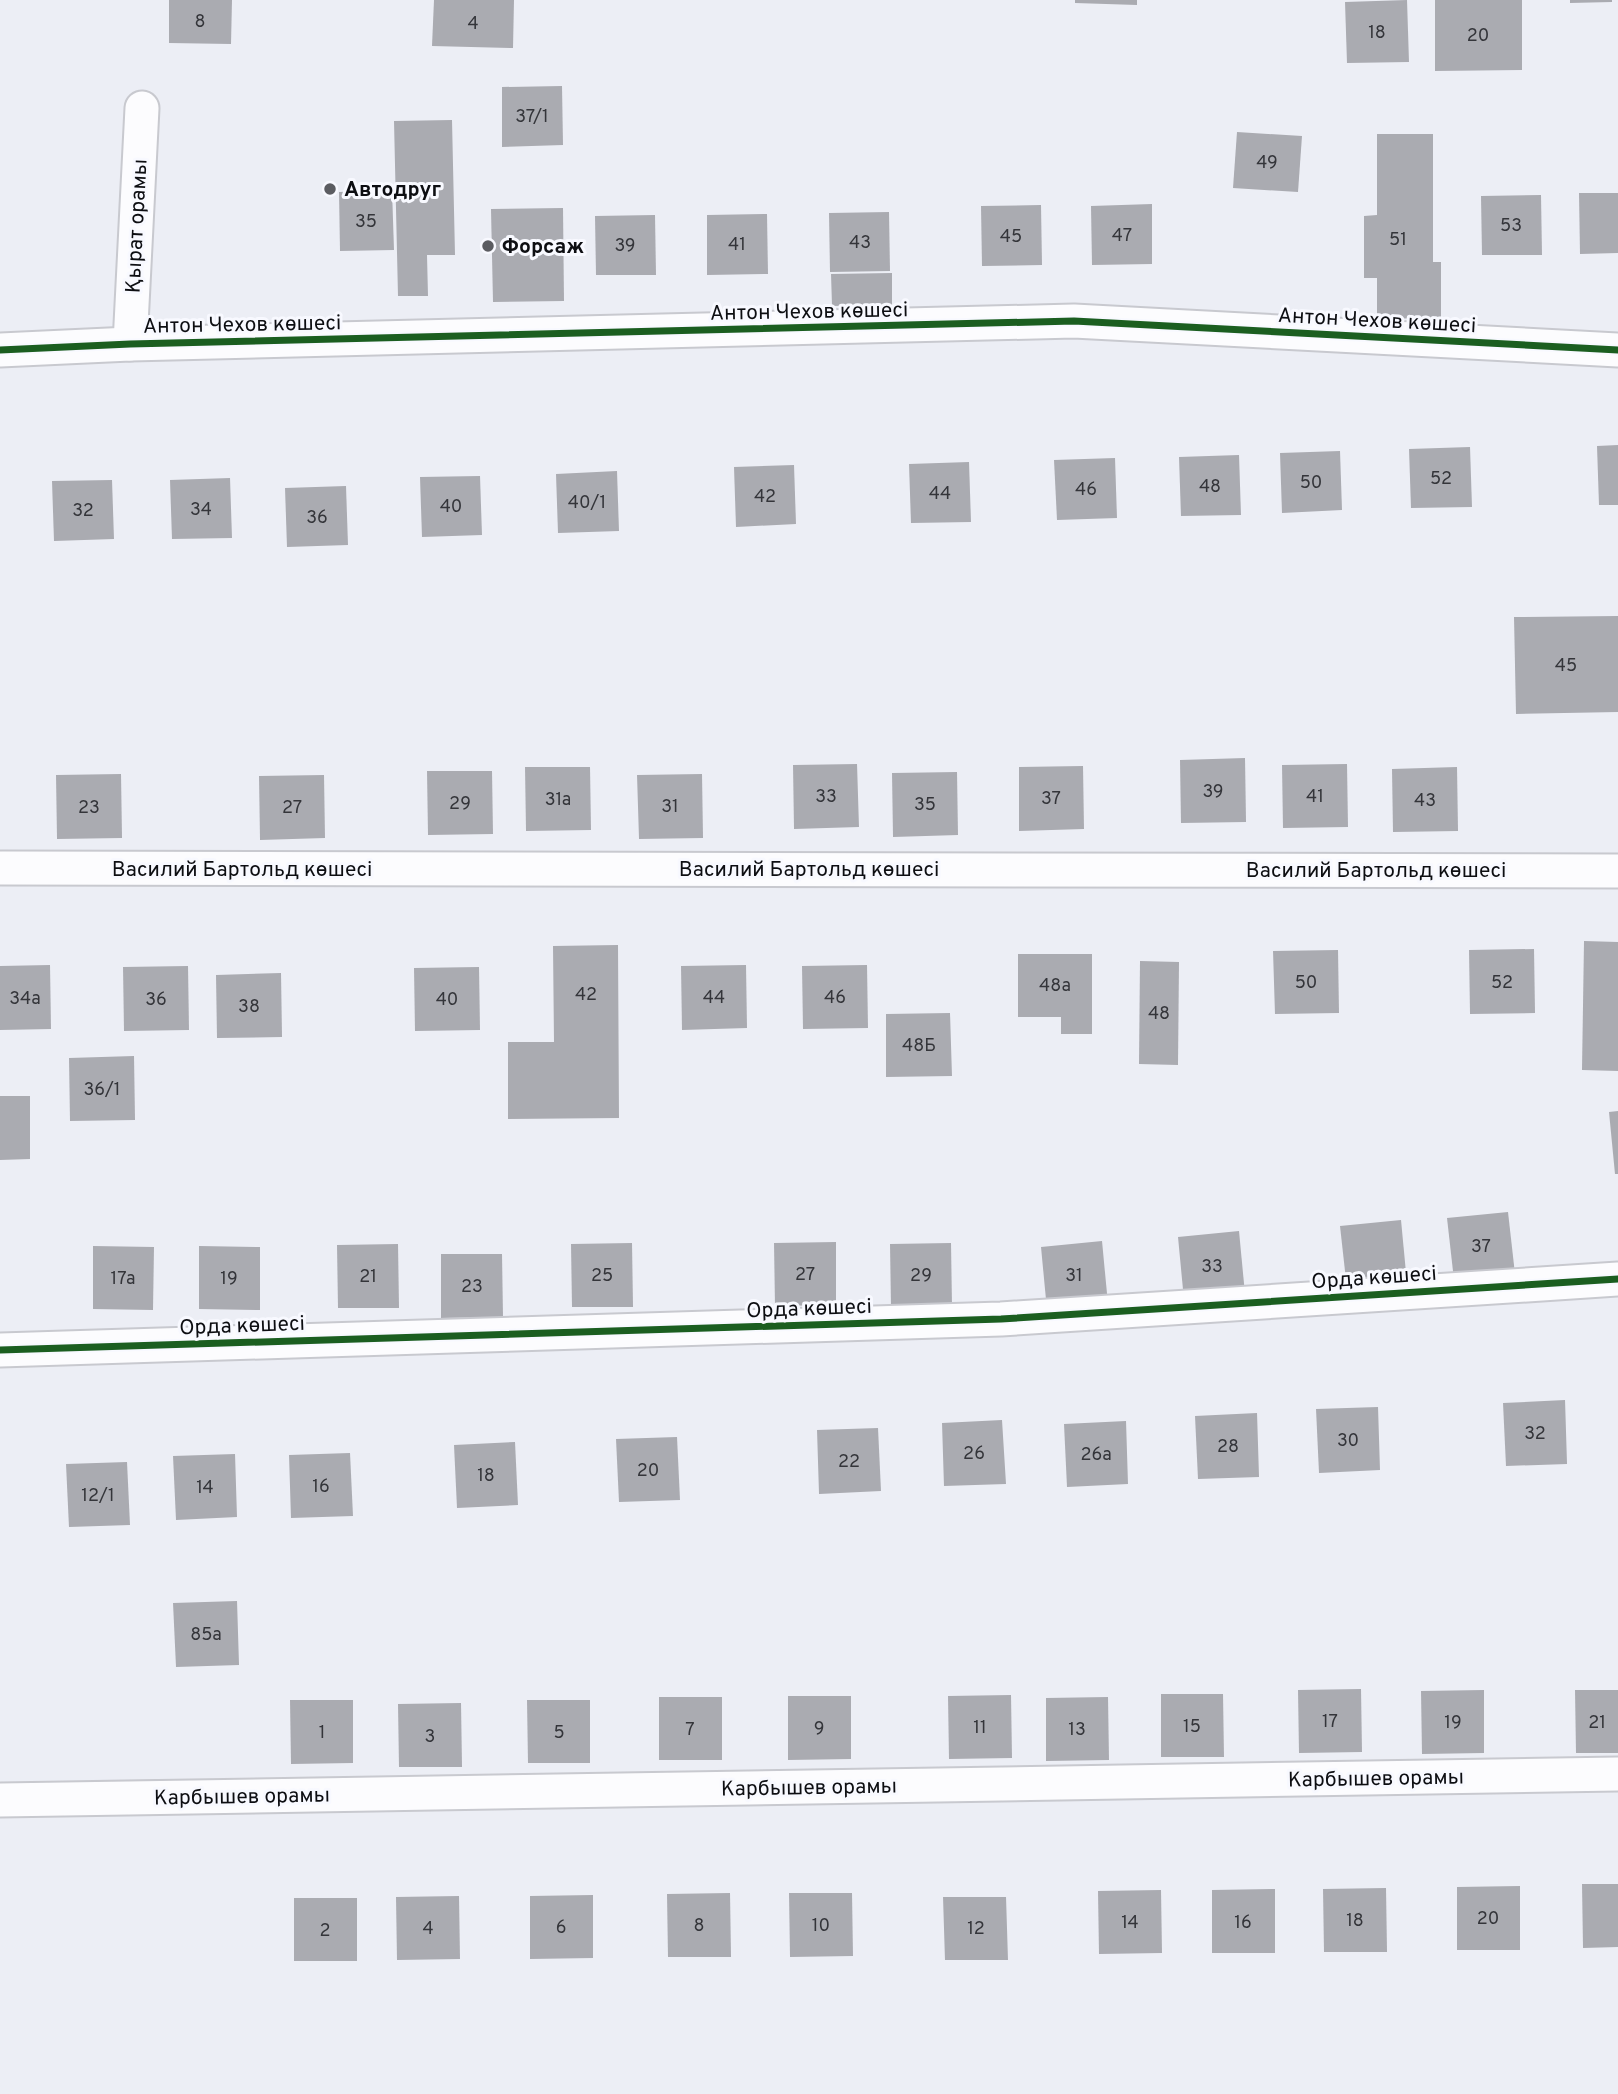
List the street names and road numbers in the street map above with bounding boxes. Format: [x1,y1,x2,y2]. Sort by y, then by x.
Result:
street label: Қырат орамы [120,158,155,294]
street label: Антон Чехов көшесі [710,297,909,328]
street label: Антон Чехов көшесі [1277,303,1477,340]
street label: Антон Чехов көшесі [143,310,342,341]
street label: Василий Бартольд көшесі [112,857,372,884]
street label: Василий Бартольд көшесі [679,857,939,884]
street label: Василий Бартольд көшесі [1246,858,1506,885]
street label: Орда көшесі [1310,1261,1438,1296]
street label: Орда көшесі [746,1294,872,1325]
street label: Орда көшесі [179,1311,305,1342]
street label: Карбышев орамы [1288,1764,1464,1795]
street label: Карбышев орамы [721,1773,897,1804]
street label: Карбышев орамы [154,1782,330,1813]

